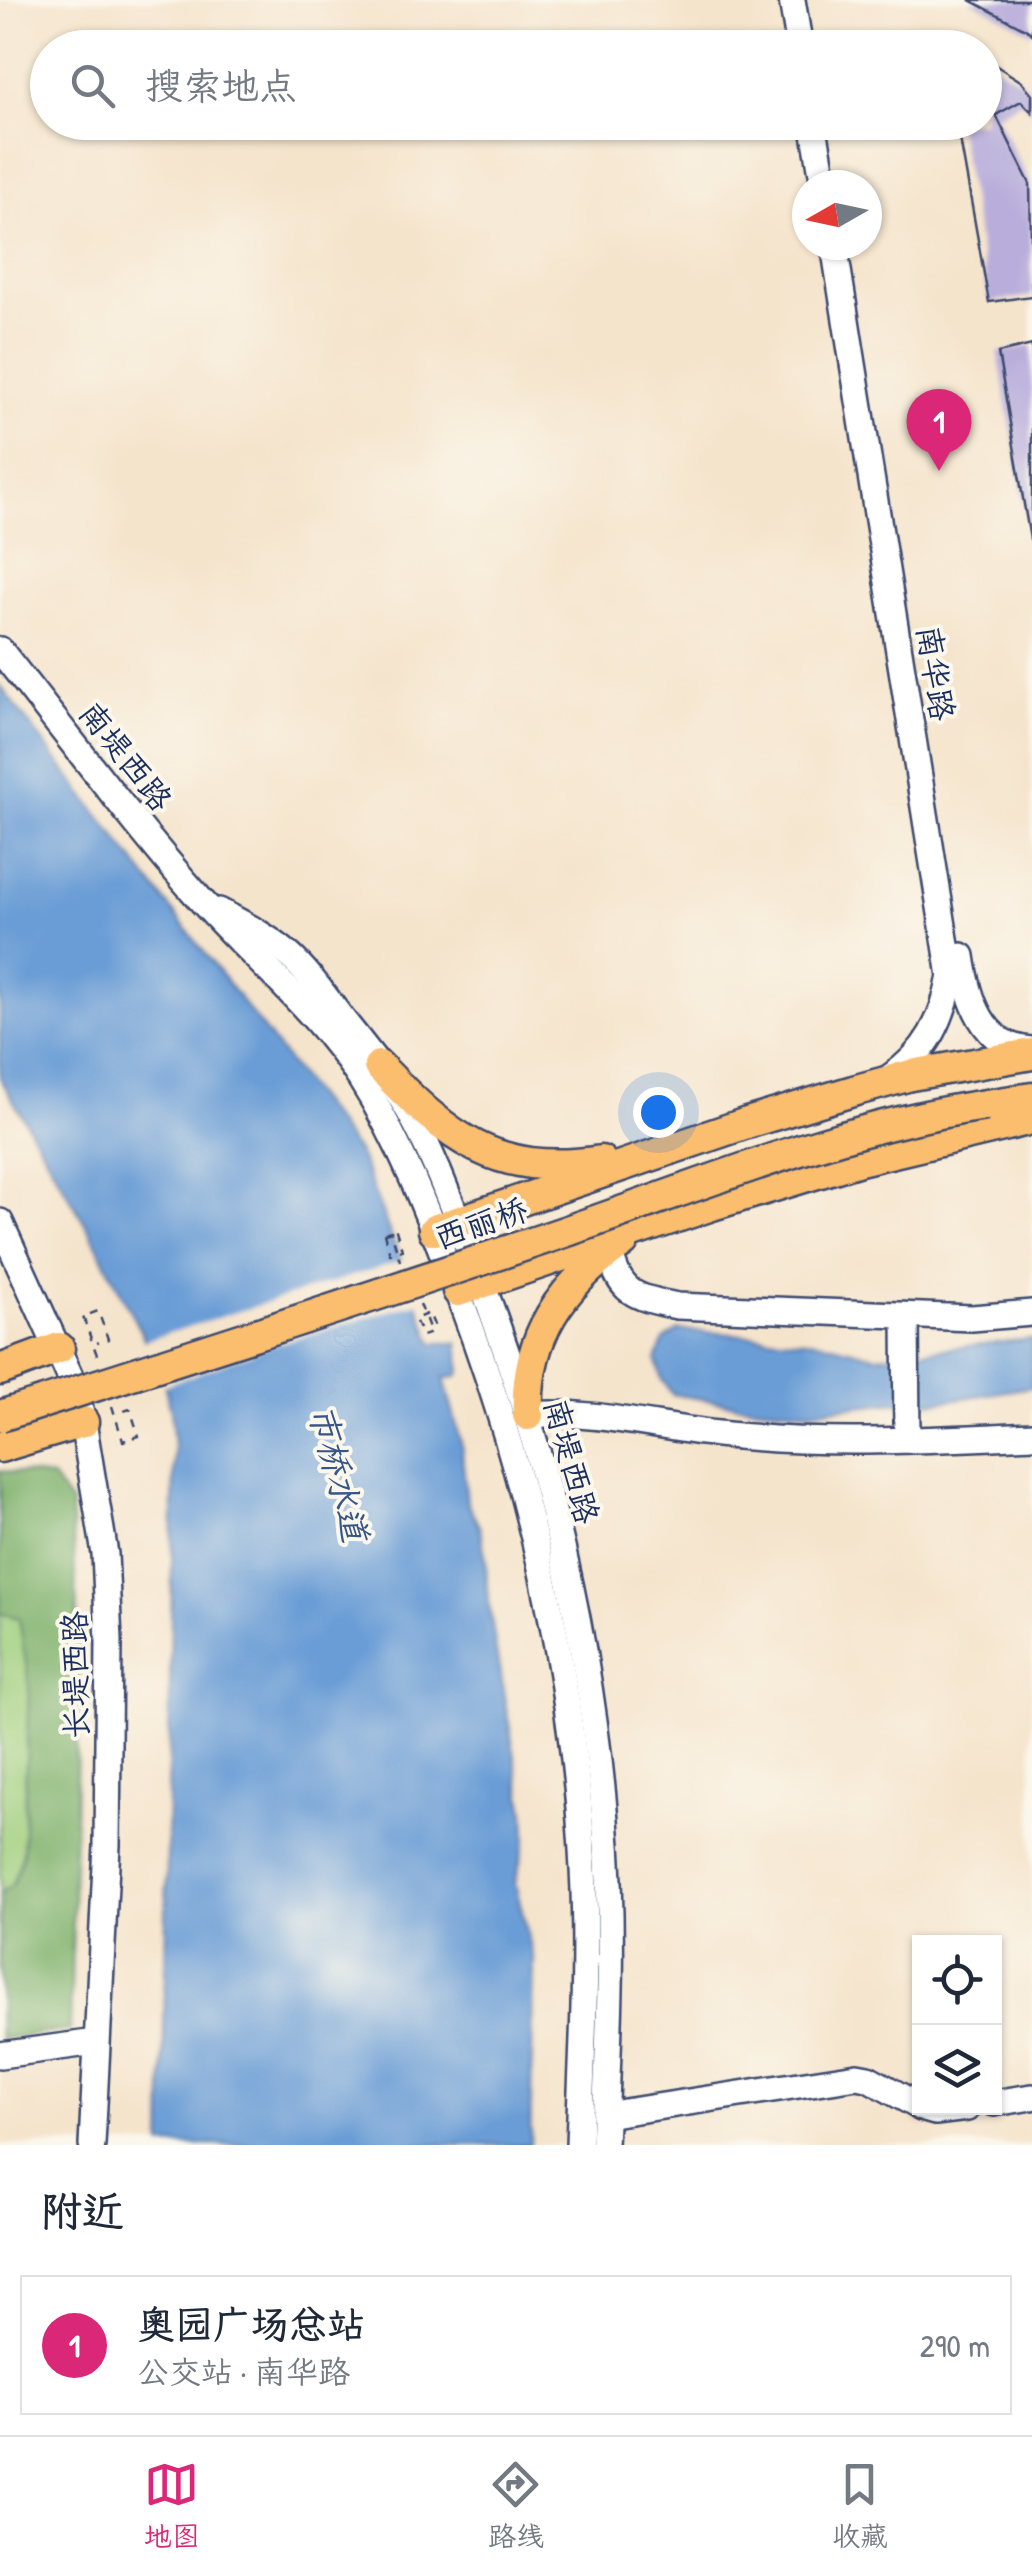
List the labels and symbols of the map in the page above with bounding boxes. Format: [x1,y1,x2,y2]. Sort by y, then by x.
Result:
north arrow [792,170,882,260]
pin: 1 [906,388,972,471]
street label: 南华路 [907,622,965,724]
street label: 南堤西路 [70,692,182,820]
your location [633,1087,684,1138]
street label: 西丽桥 [429,1187,533,1259]
street label: 南堤西路 [535,1394,609,1528]
water label: 市桥水道 [298,1399,381,1550]
street label: 长堤西路 [52,1611,98,1739]

